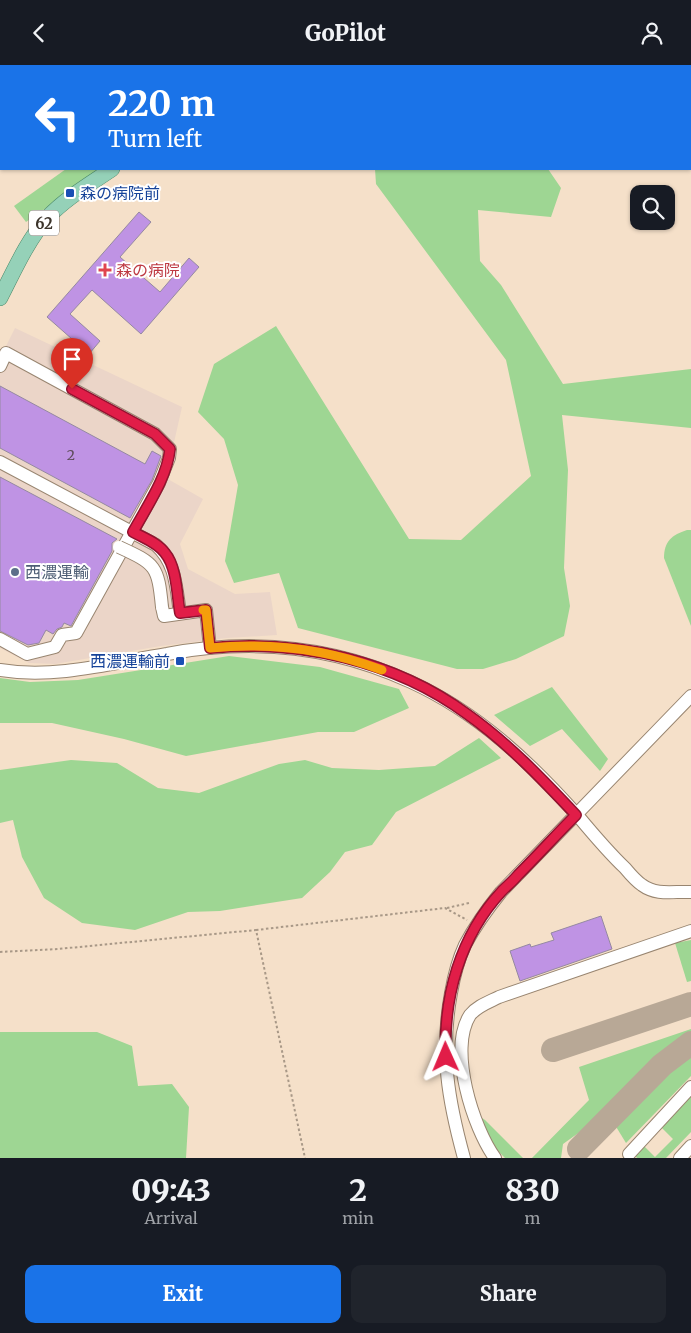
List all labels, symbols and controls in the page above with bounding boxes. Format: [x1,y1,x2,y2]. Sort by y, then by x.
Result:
icon: back [25,19,53,47]
text: GoPilot [305,19,386,47]
icon: person [638,19,666,47]
text: 220 m [108,82,215,126]
icon: left [25,85,90,150]
text: Turn left [108,125,202,153]
place label: 森の病院前 [80,183,160,203]
map controls [630,185,675,230]
button: search [630,185,675,230]
marker: 森の病院前 [64,187,76,199]
road number: 62 [29,211,59,235]
place label: 森の病院 [116,260,180,280]
marker: 森の病院 [98,263,112,277]
pin [51,338,93,389]
icon: arrive [58,345,86,373]
house number: 2 [67,446,75,464]
place label: 西濃運輸 [25,562,89,582]
marker: 西濃運輸 [9,566,21,578]
place label: 西濃運輸前 [90,651,170,671]
marker: 西濃運輸前 [174,655,186,667]
position arrow [419,1030,471,1082]
text: 09:43 [131,1171,211,1209]
text: 2 [349,1171,367,1209]
text: 830 [505,1171,560,1209]
text: Arrival [144,1208,198,1228]
text: min [342,1208,374,1228]
text: m [524,1208,540,1228]
button: Exit [25,1265,341,1323]
button: Share [351,1265,666,1323]

